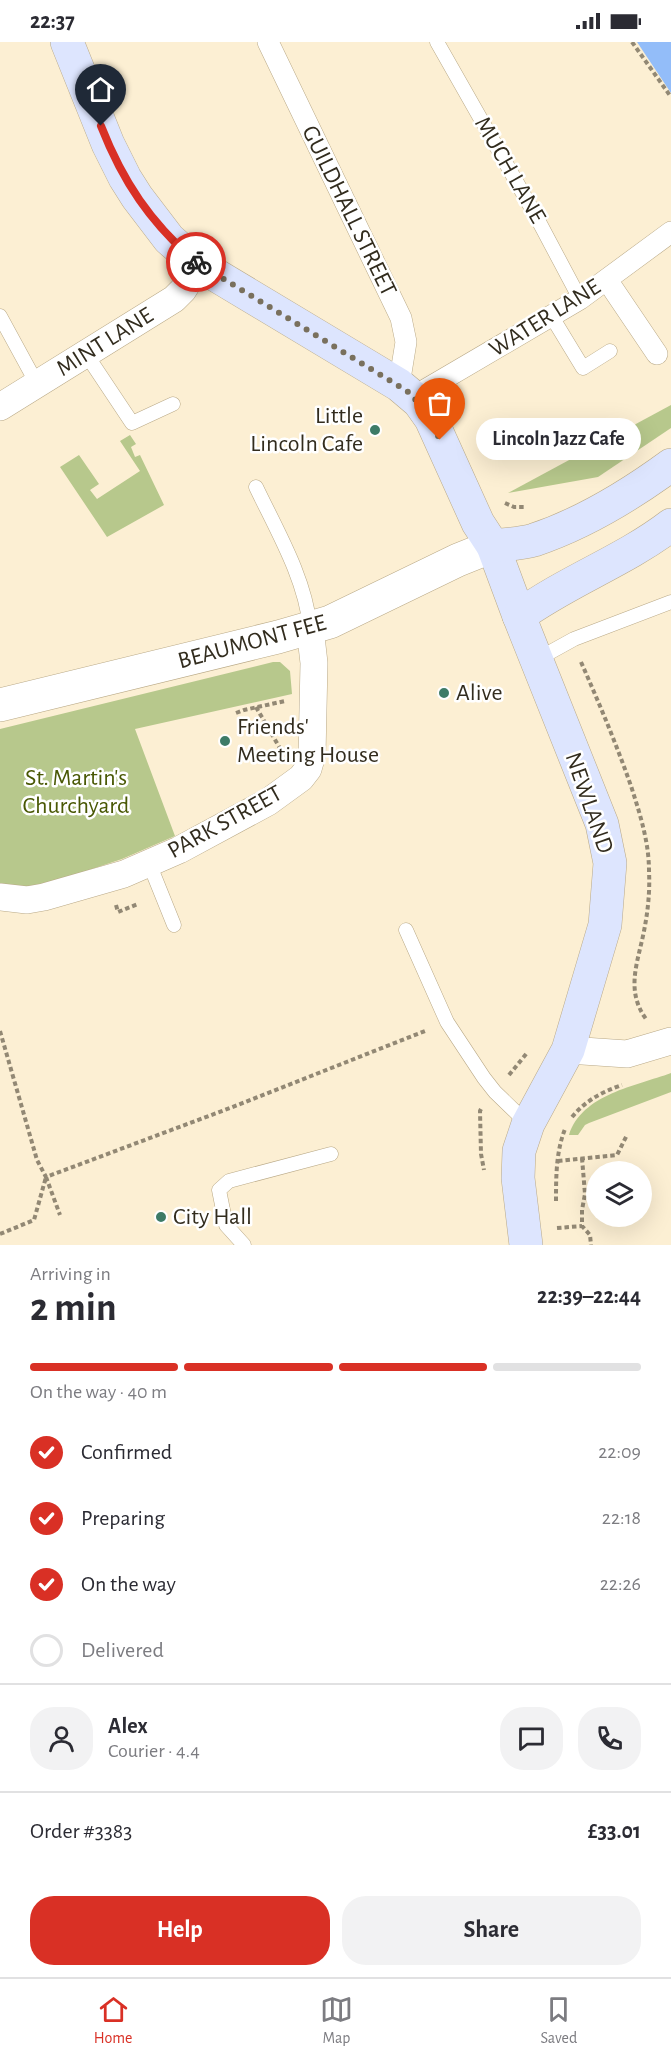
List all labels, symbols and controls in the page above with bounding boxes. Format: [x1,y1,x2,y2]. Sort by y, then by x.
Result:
text: 22:37 [30,10,75,32]
pin [75,64,126,126]
icon: home [84,73,117,106]
street label: MUCH LANE [470,113,550,228]
street label: GUILDHALL STREET [297,122,401,300]
courier [166,232,226,292]
icon: bike [180,246,213,279]
street label: WATER LANE [485,274,605,362]
street label: MINT LANE [52,303,158,381]
pin [414,378,465,440]
icon: bag [423,387,456,420]
place label: Little Lincoln Cafe [250,404,363,456]
callout: Lincoln Jazz Cafe [476,419,641,461]
marker: Little Lincoln Cafe [368,423,382,437]
text: Lincoln Jazz Cafe [492,429,625,449]
street label: BEAUMONT FEE [175,611,329,673]
place label: Alive [456,681,502,705]
marker: Alive [437,686,451,700]
place label: Friends' Meeting House [237,715,379,767]
marker: Friends' Meeting House [218,734,232,748]
street label: NEWLAND [561,749,617,857]
park label: St. Martin's Churchyard [23,766,129,818]
street label: PARK STREET [164,781,286,863]
map controls [586,1161,652,1227]
button: layers [586,1161,652,1227]
place label: City Hall [173,1205,252,1229]
marker: City Hall [154,1210,168,1224]
text: Arriving in [30,1264,111,1284]
text: 22:39–22:44 [537,1285,641,1307]
text: 2 min [30,1289,117,1328]
text: On the way · 40 m [30,1382,167,1402]
icon: check [30,1436,63,1469]
text: Confirmed [81,1441,172,1463]
text: 22:09 [598,1442,641,1462]
icon: check [30,1502,63,1535]
text: Preparing [81,1507,165,1529]
text: 22:18 [602,1508,641,1528]
icon: check [30,1568,63,1601]
text: On the way [81,1573,176,1595]
text: 22:26 [600,1574,641,1594]
text: Delivered [81,1639,164,1661]
button: person [30,1707,93,1770]
button: chat [500,1707,563,1770]
button: phone [578,1707,641,1770]
text: Alex [108,1715,148,1737]
text: Courier · 4.4 [108,1741,200,1761]
text: Order #3383 [30,1820,132,1842]
text: £33.01 [588,1820,641,1842]
button: Help [30,1896,330,1965]
button: Share [342,1896,641,1965]
tab: Home [94,1993,132,2048]
tab: Map [320,1993,353,2048]
tab: Saved [541,1993,577,2048]

